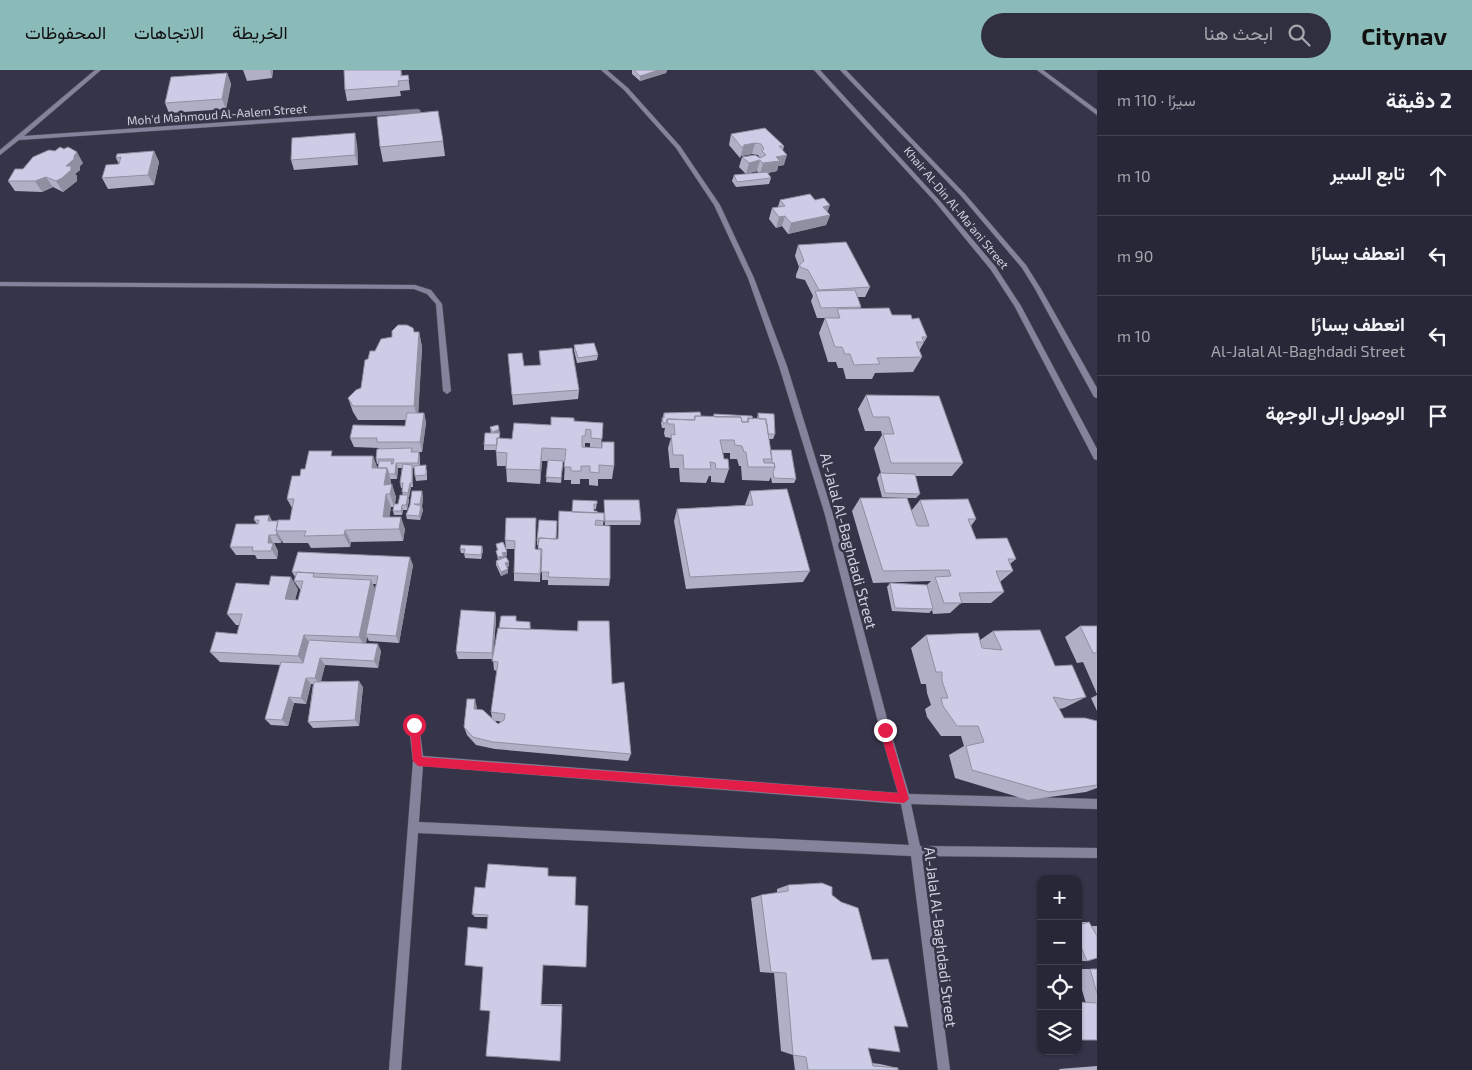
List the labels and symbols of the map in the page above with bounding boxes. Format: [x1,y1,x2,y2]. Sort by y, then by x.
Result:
street label: Moh'd Mahmoud Al-Aalem Street [126,101,308,127]
street label: Khair Al-Din Al-Ma'ani Street [901,143,1012,272]
street label: Al-Jalal Al-Baghdadi Street [817,451,881,631]
route start [403,714,426,737]
route end [874,719,897,742]
street label: Al-Jalal Al-Baghdadi Street [921,846,961,1028]

